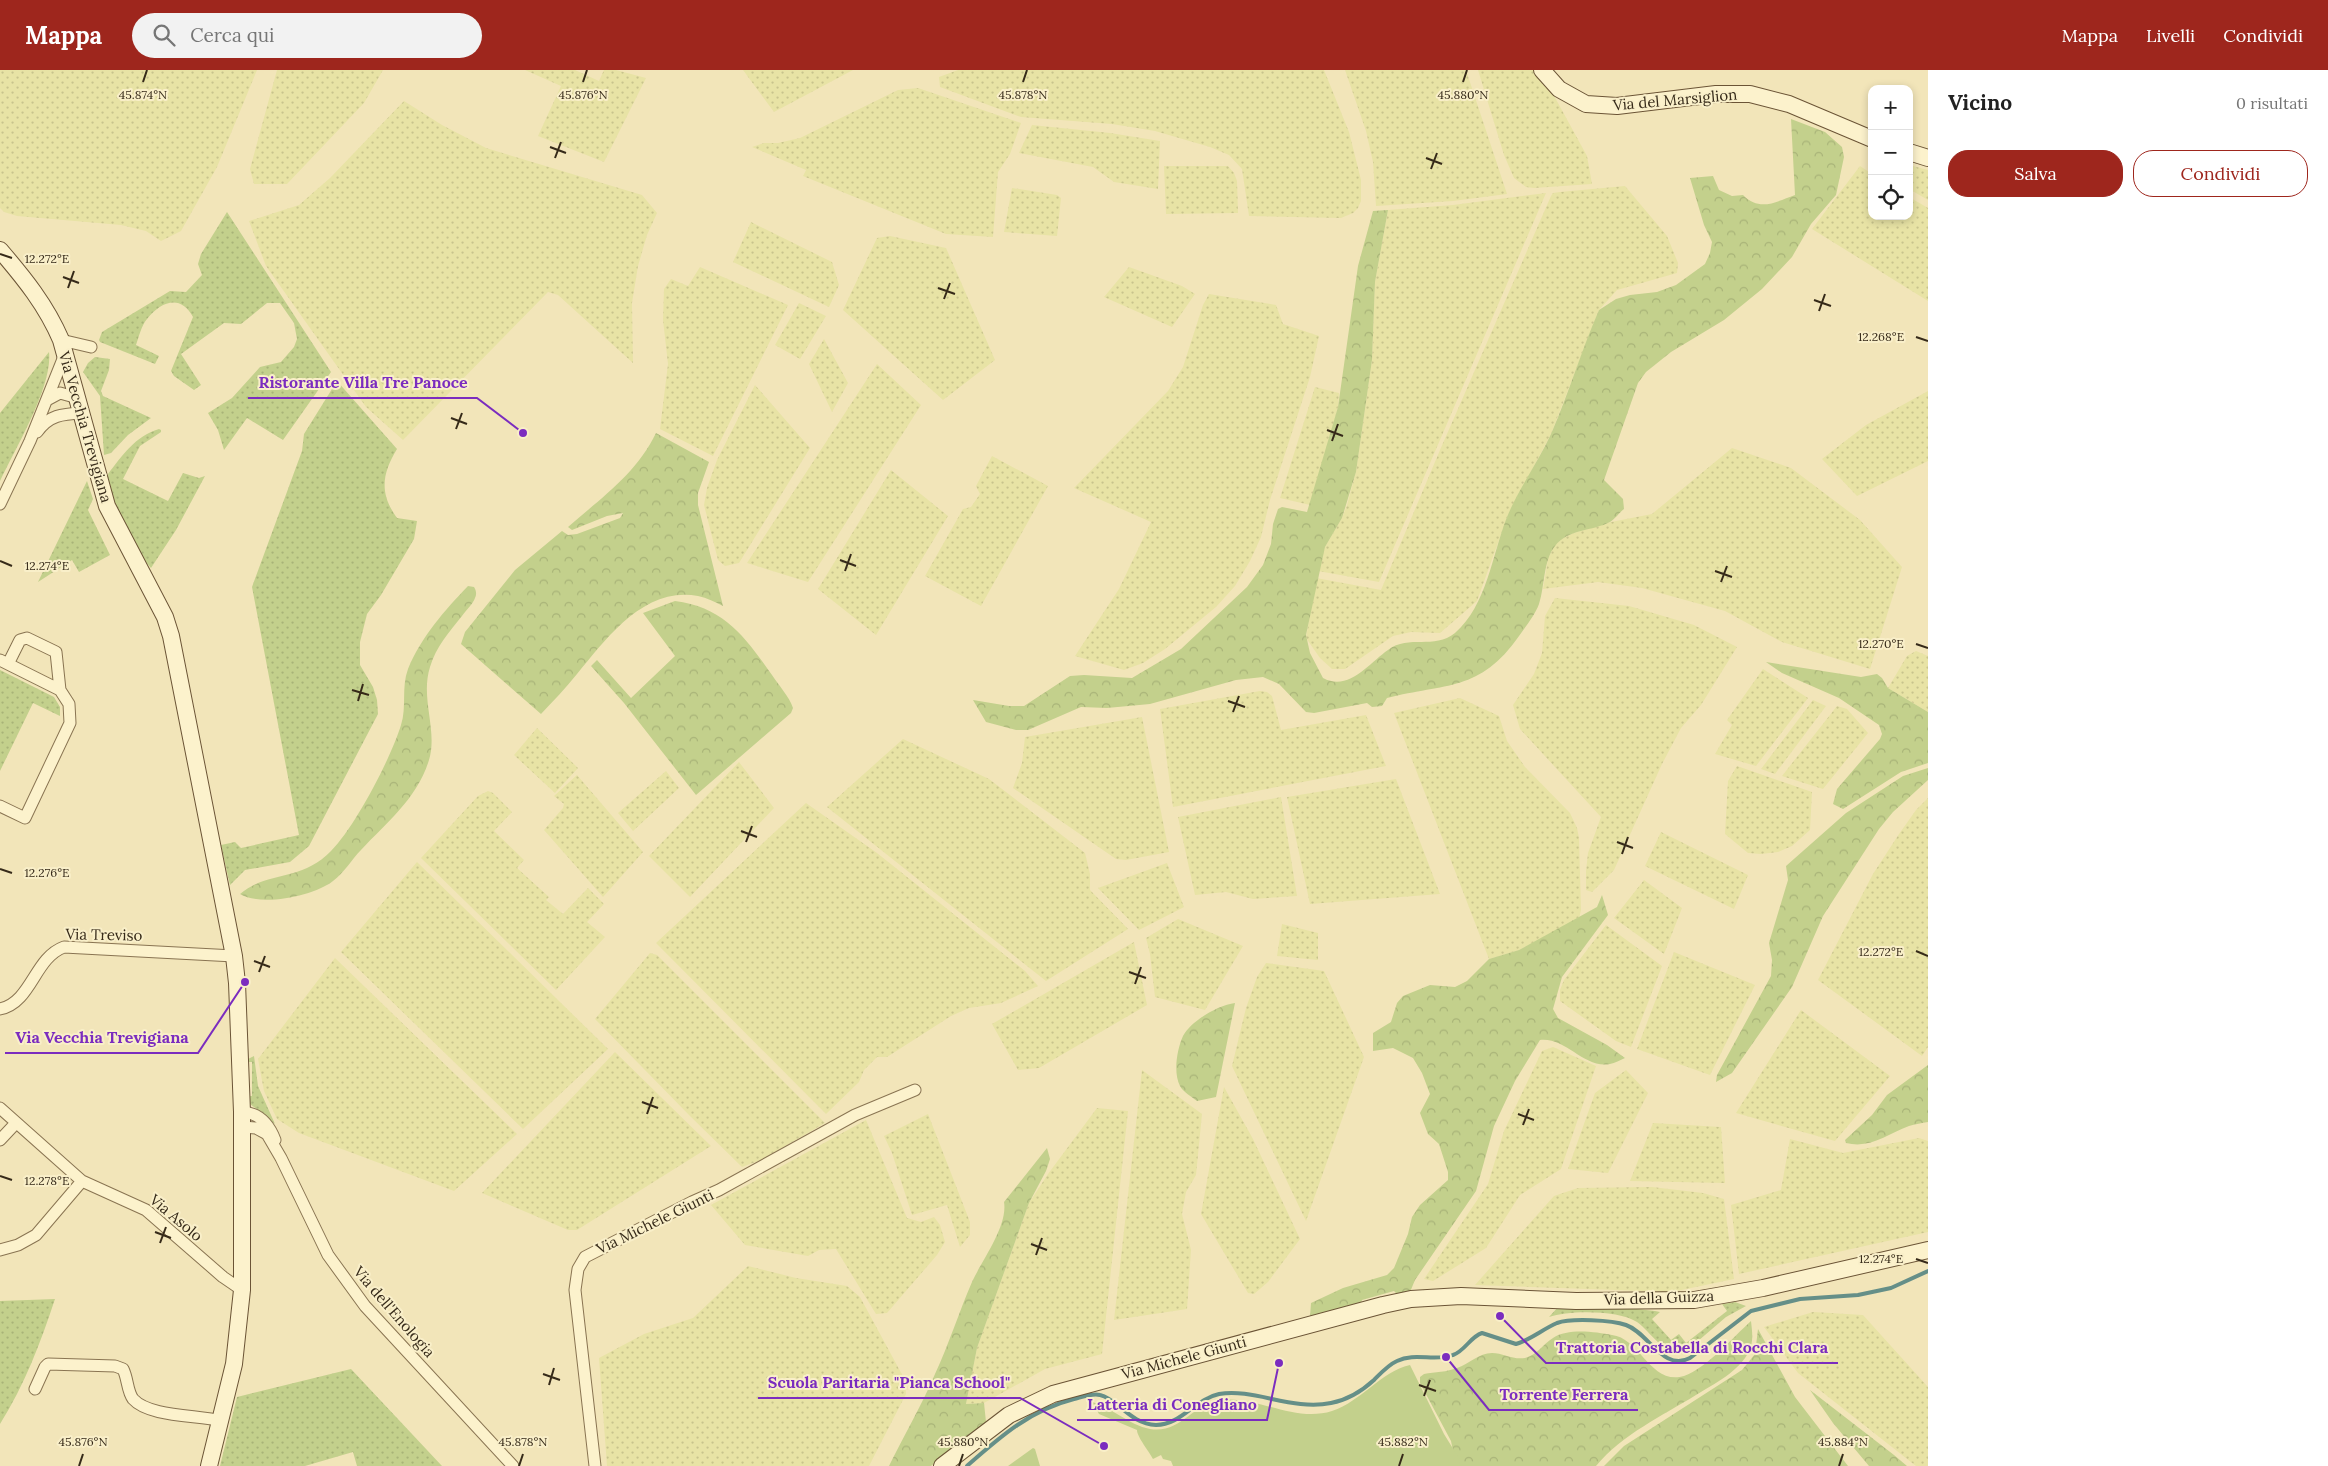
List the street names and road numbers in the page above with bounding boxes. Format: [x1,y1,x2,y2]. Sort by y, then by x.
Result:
street label: Via del Marsiglion [1611,85,1738,114]
street label: Via Vecchia Trevigiana [54,348,116,505]
street label: Via Treviso [64,924,143,945]
street label: Via Michele Giunti [592,1185,717,1259]
street label: Via Asolo [145,1189,207,1245]
street label: Via dell'Enologia [349,1261,439,1361]
street label: Via della Guizza [1603,1286,1715,1309]
street label: Via Michele Giunti [1118,1332,1248,1384]

